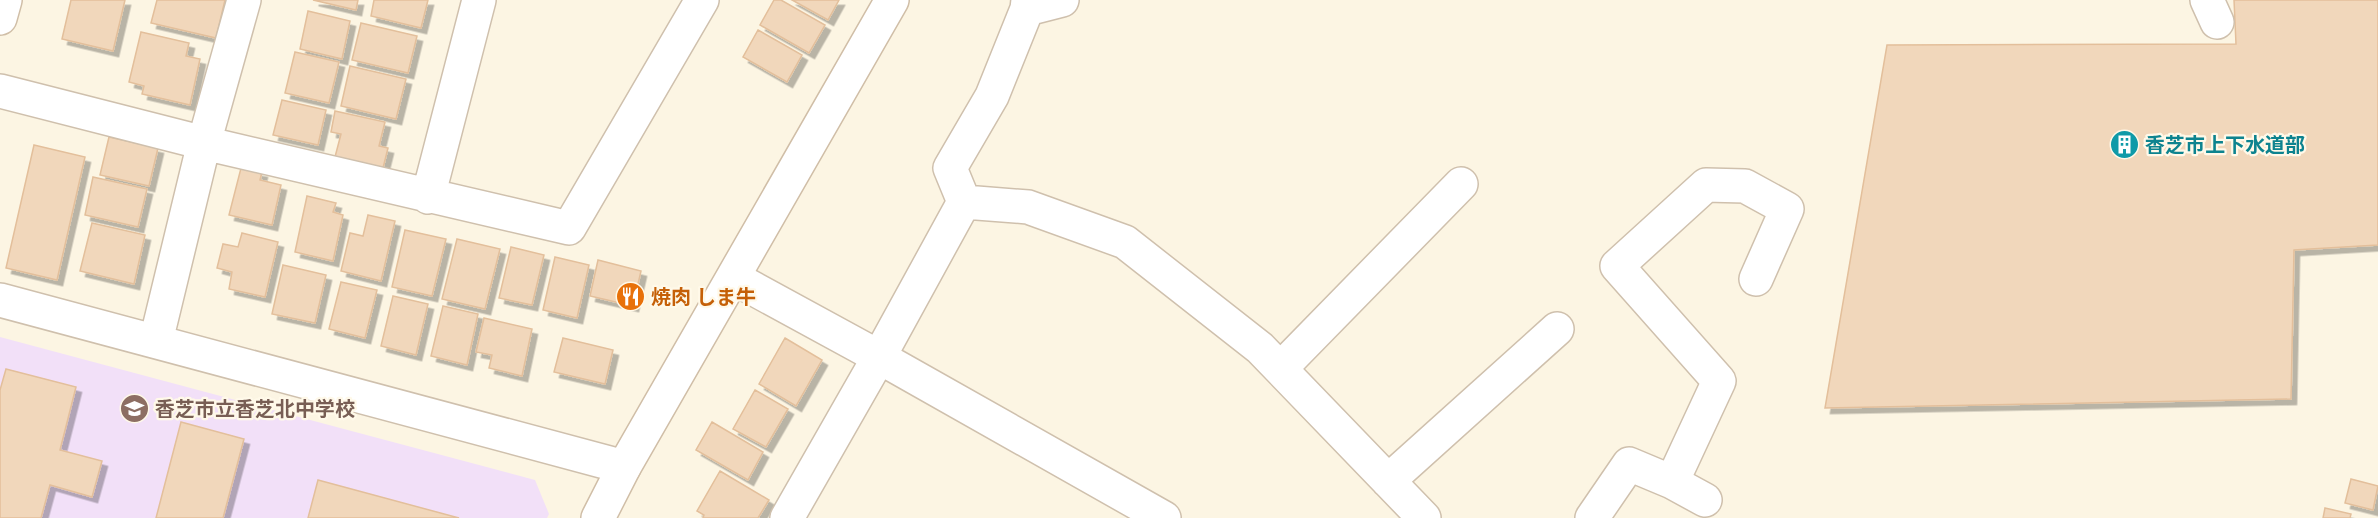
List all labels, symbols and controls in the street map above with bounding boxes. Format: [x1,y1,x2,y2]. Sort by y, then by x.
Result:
building icon: 香芝市上下水道部 [2108,129,2140,161]
place label: 香芝市上下水道部 [2145,132,2305,158]
restaurant icon: 焼肉 しま牛 [614,281,646,313]
place label: 焼肉 しま牛 [651,284,756,310]
school or university icon: 香芝市立香芝北中学校 [118,393,150,425]
place label: 香芝市立香芝北中学校 [155,396,355,422]

